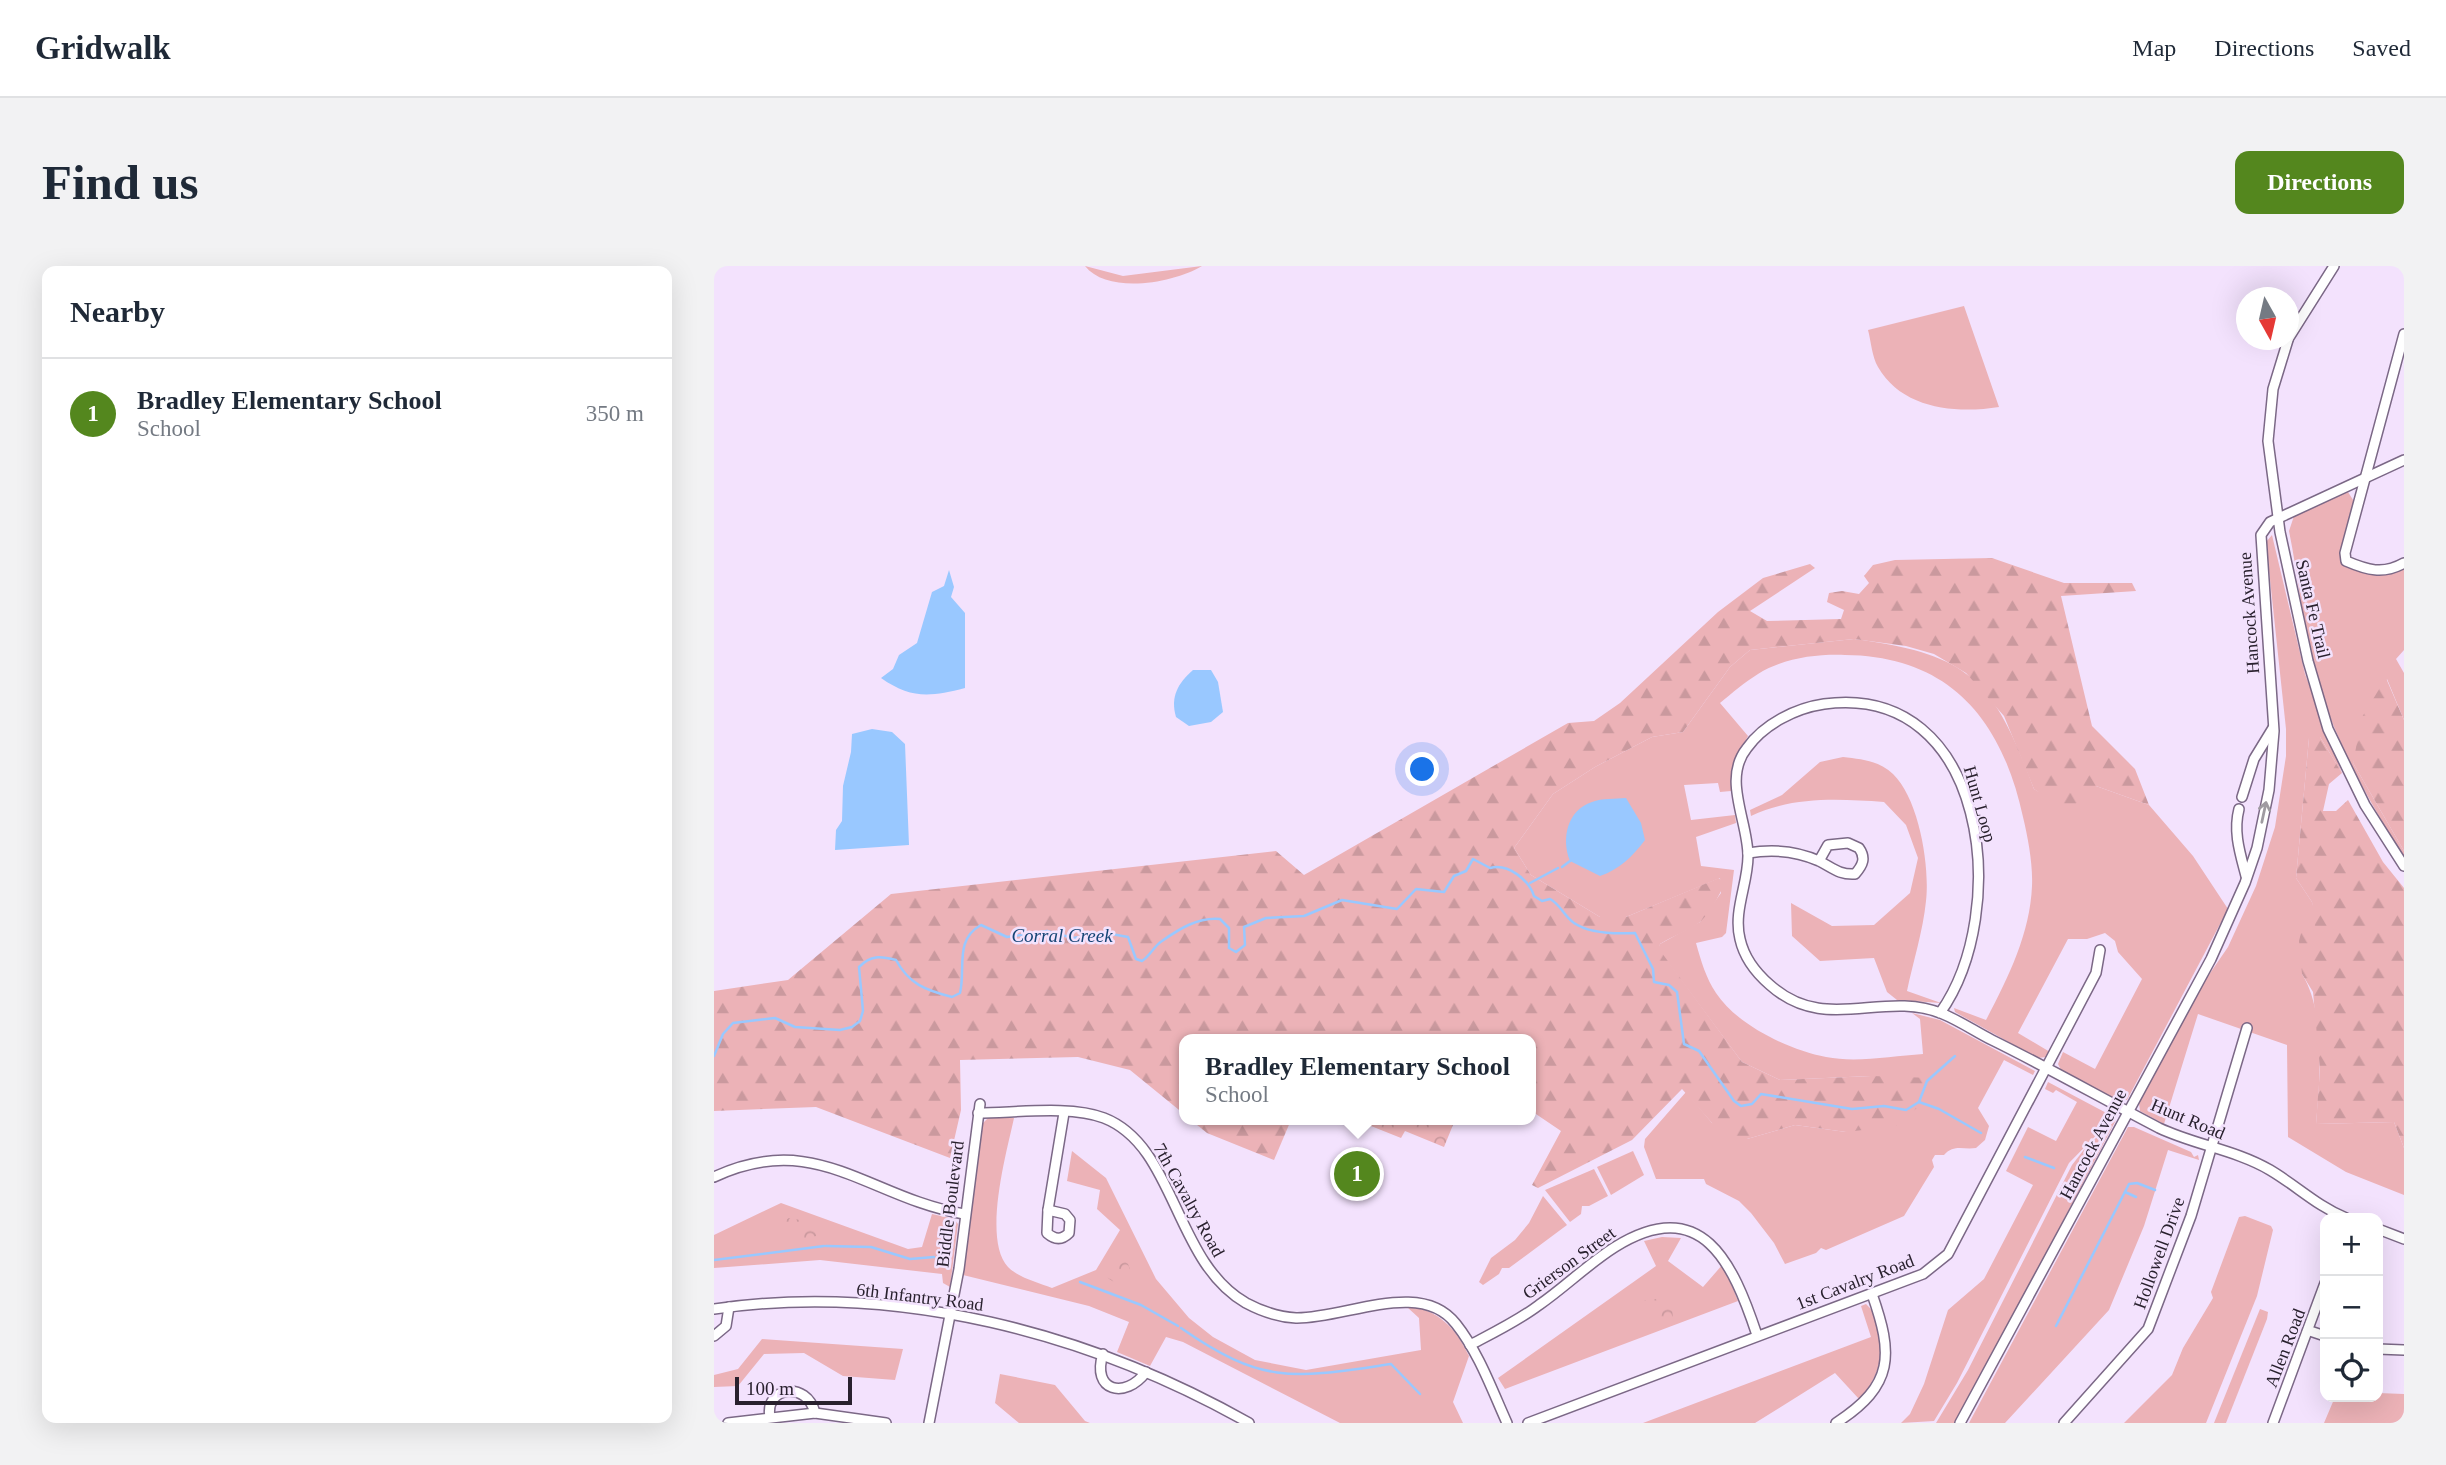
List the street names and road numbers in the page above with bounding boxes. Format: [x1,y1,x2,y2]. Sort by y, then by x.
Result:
street label: Hancock Avenue [2235,551,2263,675]
street label: Santa Fe Trail [2292,558,2334,660]
street label: Hunt Loop [1960,764,2000,844]
street label: Hancock Avenue [2056,1085,2130,1203]
street label: Hunt Road [2148,1094,2228,1144]
street label: Biddle Boulevard [932,1140,968,1268]
street label: 7th Cavalry Road [1149,1140,1229,1260]
street label: Hollowell Drive [2130,1194,2188,1312]
street label: Grierson Street [1519,1223,1619,1303]
street label: 1st Cavalry Road [1793,1250,1917,1314]
street label: 6th Infantry Road [855,1279,985,1315]
street label: Allen Road [2261,1306,2309,1390]

